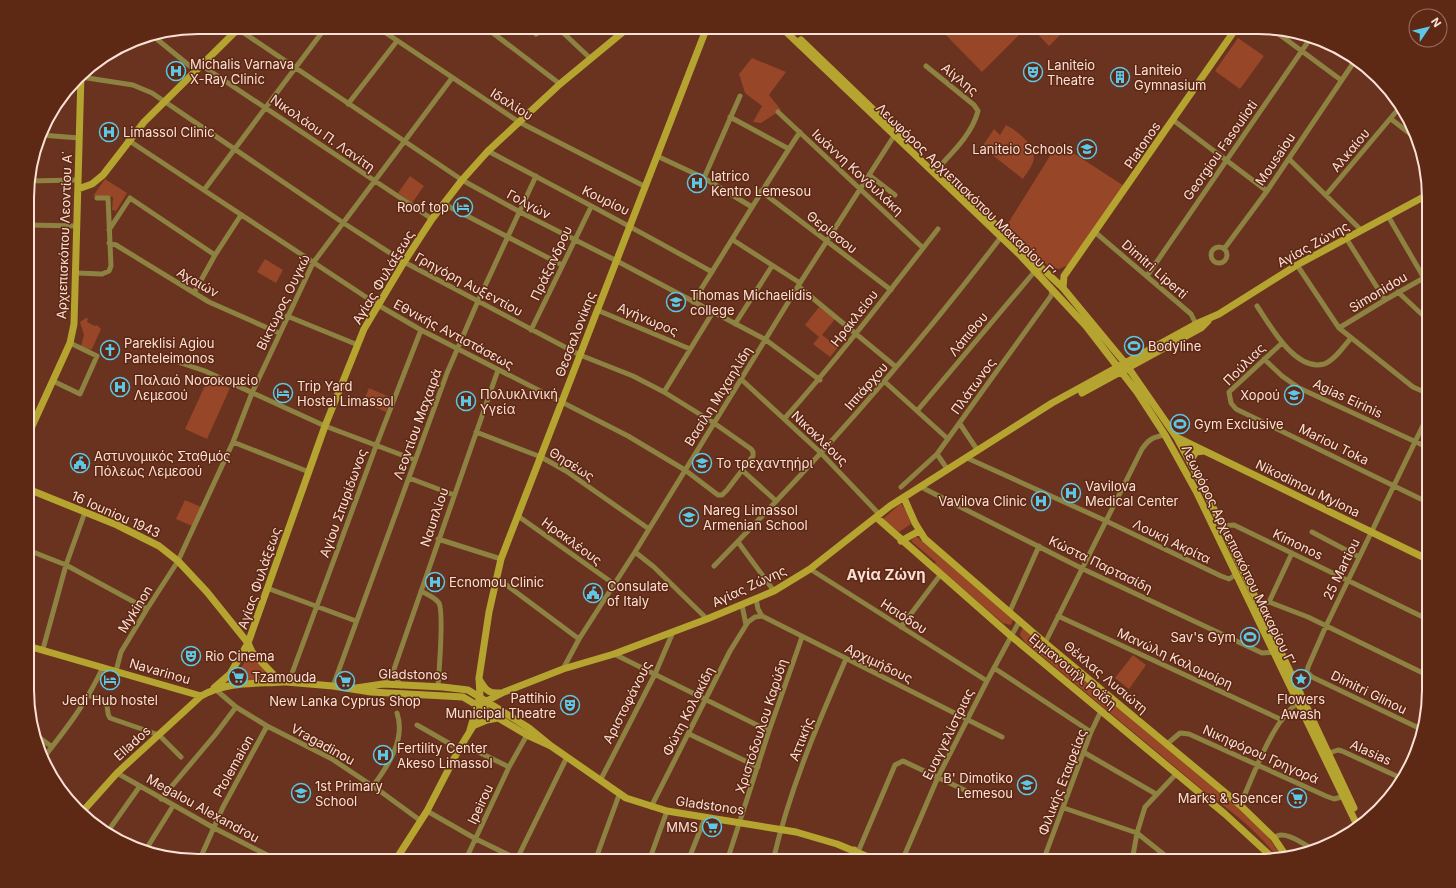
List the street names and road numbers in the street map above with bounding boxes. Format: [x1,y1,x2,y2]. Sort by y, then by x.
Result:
street label: Αίγλης [938,59,982,99]
street label: Ιδαλίου [488,85,536,123]
street label: Νικολάου Π. Λανίτη [268,91,378,175]
street label: Georgiou Fasoulioti [1179,97,1261,203]
street label: Λεωφόρος Αρχιεπισκόπου Μακαρίου Γ’ [873,100,1059,280]
street label: Platonos [1121,118,1164,171]
street label: Αλκαίου [1327,125,1373,175]
street label: Ιωάννη Κονδυλάκη [809,126,907,218]
street label: Mousaiou [1252,130,1298,188]
street label: Αρχιεπισκόπου Λεοντίου Α΄ [53,151,75,319]
street label: Κουρίου [580,182,632,218]
street label: Γολγών [504,186,554,222]
street label: Θερίσσου [804,207,860,257]
street label: Αγίας Ζώνης [1274,218,1352,270]
street label: Πράξανδρου [527,223,575,303]
street label: Αγίας Φυλάξεως [349,227,417,327]
street label: Dimitri Liperti [1119,236,1191,302]
street label: Γρηγόρη Αυξεντίου [412,249,526,319]
street label: Βίκτωρος Ουγκώ [253,252,313,352]
street label: Αχαιών [174,264,222,301]
street label: Simonidou [1346,268,1410,316]
street label: Ηρακλείου [827,286,881,350]
street label: Θεσσαλονίκης [551,289,599,379]
street label: Εθνικής Αντιστάσεως [391,295,517,373]
street label: Αγήνωρος [615,299,681,339]
street label: Λάπιθου [945,309,991,359]
street label: Πούλιας [1220,340,1268,388]
street label: Βασίλη Μιχαηλίδη [681,343,755,449]
street label: Πλάτωνος [947,355,999,417]
street label: Ιππάρχου [841,359,891,413]
street label: Λεοντίου Μαχαιρά [390,366,445,482]
street label: Agias Eirinis [1311,375,1385,421]
street label: Νικοκλέους [788,407,852,469]
street label: Mariou Toka [1296,420,1372,468]
street label: Λεωφόρος Αρχιεπισκόπου Μακαρίου Γ’ [1178,442,1300,668]
street label: Θησέως [546,444,598,484]
street label: Αγίου Σπυρίδωνος [316,446,370,560]
street label: Nikodimou Mylona [1253,456,1363,520]
street label: Ναυπλίου [416,485,452,549]
street label: 16 Iouniou 1943 [69,487,163,541]
street label: Ηρακλέους [539,514,605,568]
street label: Λουκή Ακρίτα [1131,515,1214,567]
street label: Αγίας Φυλάξεως [234,525,284,631]
street label: Kimonos [1270,525,1326,563]
street label: Κώστα Παρτασίδη [1047,532,1155,596]
street label: 25 Martiou [1319,536,1363,602]
street label: Αγίας Ζώνης [709,562,789,610]
street label: Mykinon [114,582,156,636]
street label: Ησιόδου [878,595,930,637]
street label: Μανώλη Καλομοίρη [1115,624,1235,692]
street label: Εμμανουήλ Ροΐδη [1026,630,1120,712]
street label: Θέκλας Λυσιώτη [1061,637,1151,717]
street label: Αρχιμήδους [842,640,916,686]
street label: Navarinou [128,655,192,687]
street label: Χριστόδουλου Καρύδη [732,657,790,795]
street label: Αριστοφάνους [599,658,655,746]
street label: Φώτη Κολακίδη [659,664,717,758]
street label: Gladstonos [378,665,448,683]
street label: Dimitri Glinou [1328,667,1410,717]
street label: Ευαγγελίστριας [919,686,977,782]
street label: Αττικής [785,715,817,763]
street label: Vragadinou [288,720,358,768]
street label: Νικηφόρου Γρηγορά [1200,721,1322,787]
street label: Ellados [110,722,154,764]
street label: Φιλικής Εταιρείας [1034,726,1090,838]
street label: Ptolemaion [209,732,257,800]
street label: Alasias [1348,736,1394,768]
street label: Megalou Alexandrou [144,770,262,846]
street label: Ipeirou [464,781,496,827]
street label: Gladstonos [675,792,746,818]

